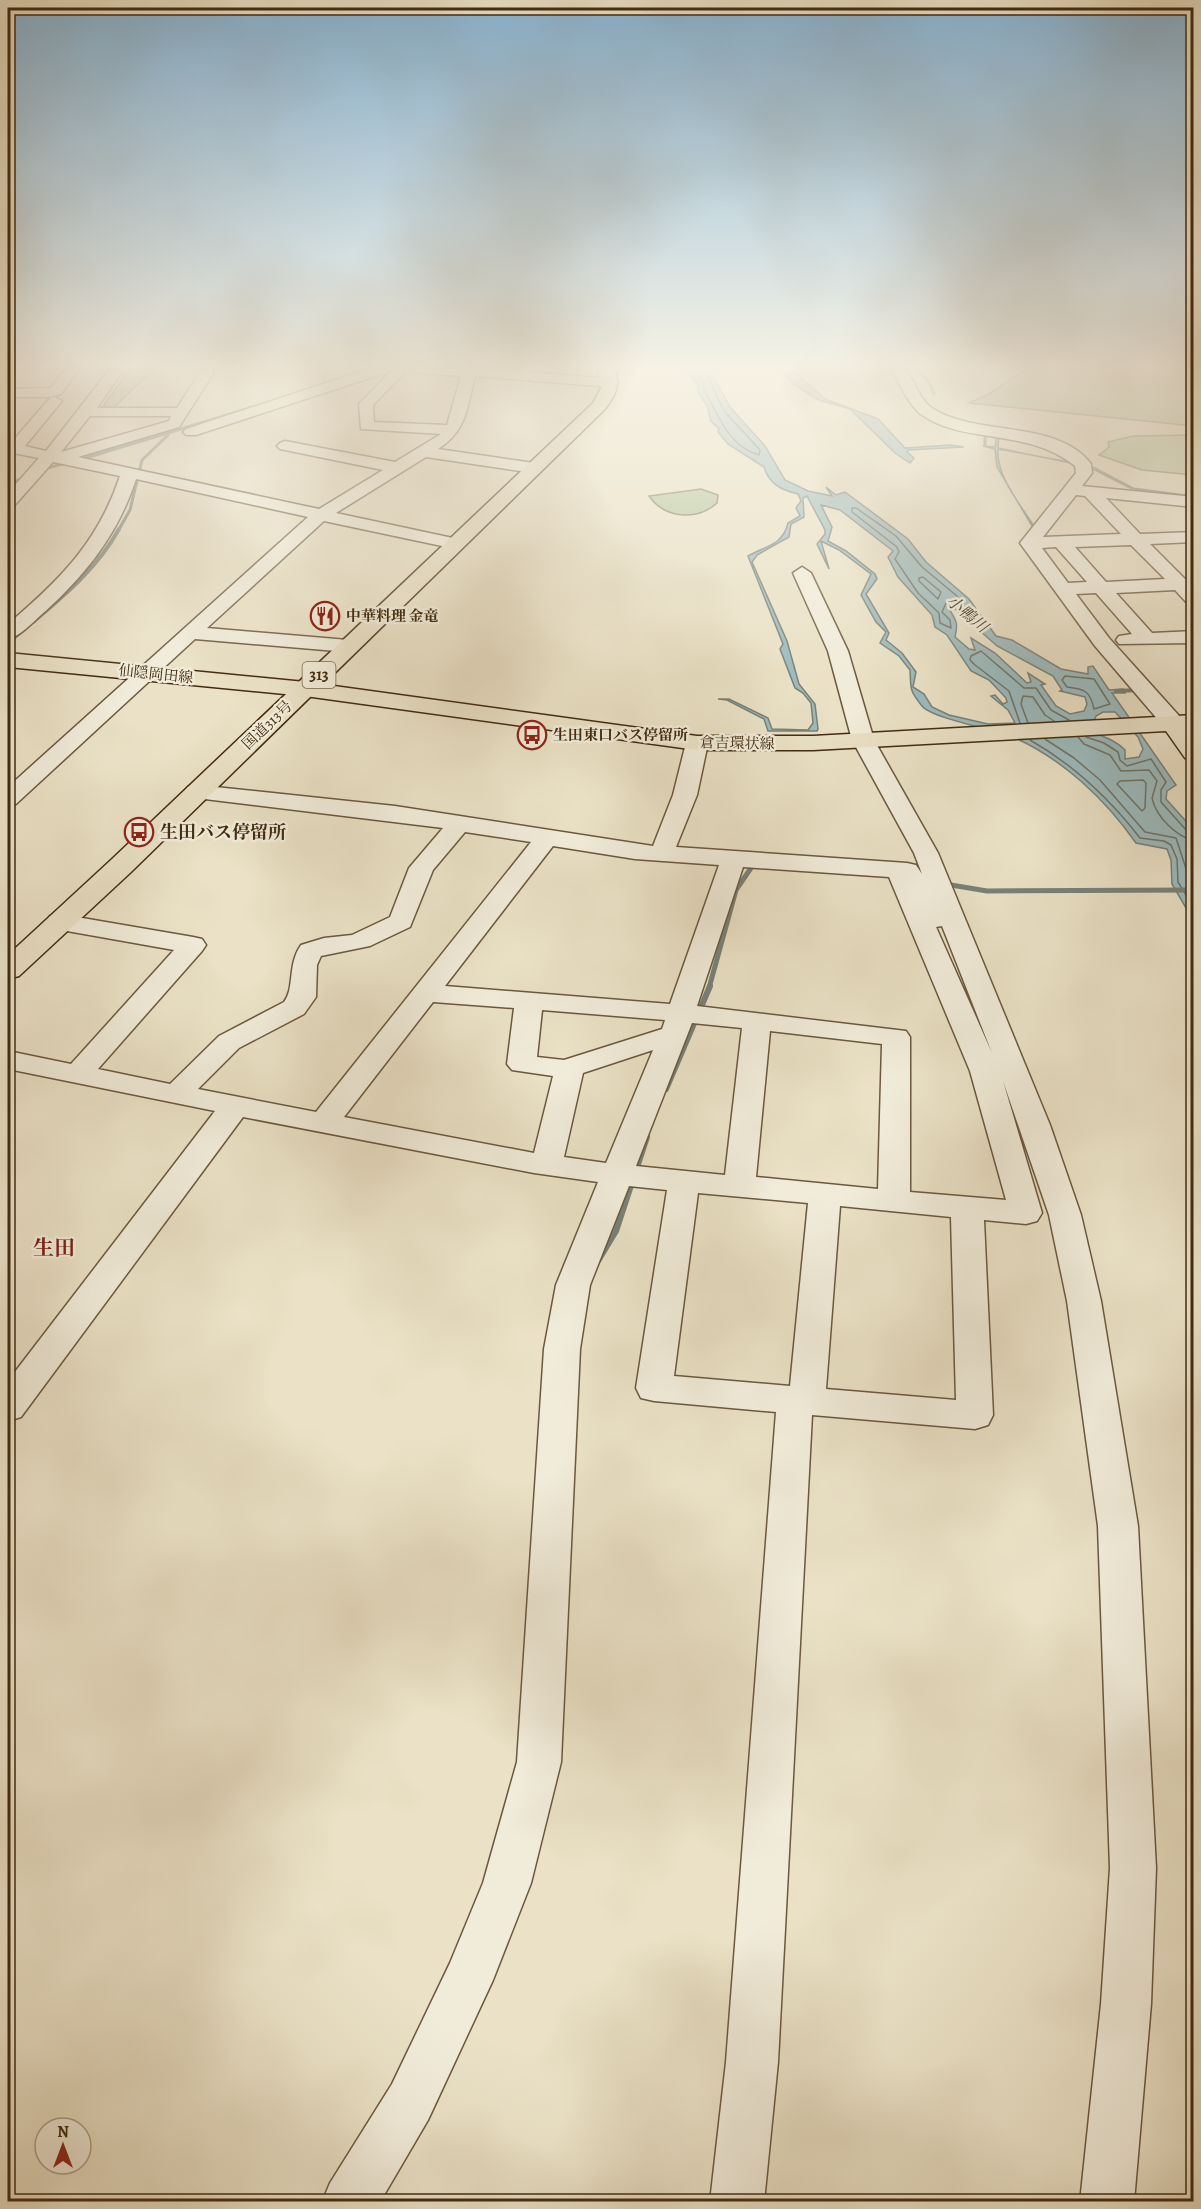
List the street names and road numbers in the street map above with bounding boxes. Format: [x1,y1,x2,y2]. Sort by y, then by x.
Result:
street label: 仙隠岡田線 [118,660,194,688]
road number: 313 [302,662,336,688]
street label: 国道313号 [238,696,296,754]
street label: 倉吉環状線 [699,732,775,754]

